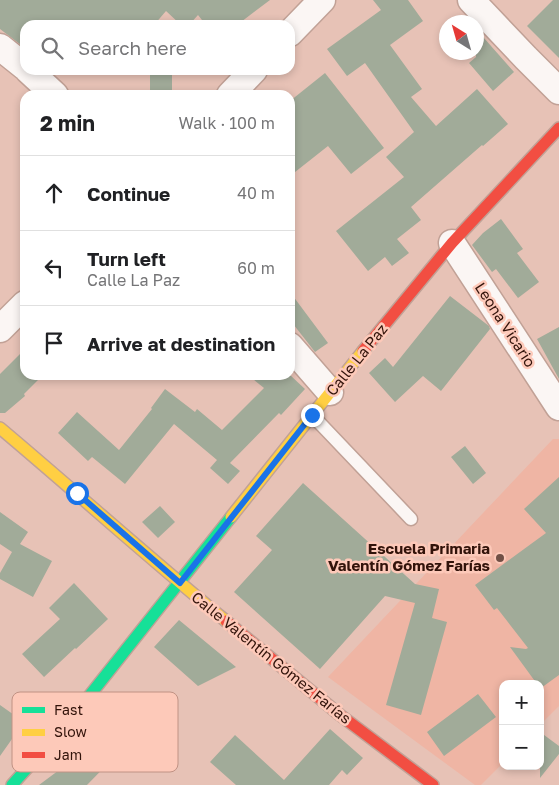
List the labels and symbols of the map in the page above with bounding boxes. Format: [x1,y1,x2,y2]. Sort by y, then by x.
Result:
north arrow [439,15,484,60]
street label: Leona Vicario [472,279,540,370]
street label: Calle La Paz [322,320,391,399]
route end [301,404,324,427]
route start [66,482,89,505]
place label: Escuela Primaria Valentín Gómez Farías [328,539,490,574]
marker: Escuela Primaria Valentín Gómez Farías [494,552,506,564]
street label: Calle Valentín Gómez Farías [188,587,355,727]
legend [12,692,178,772]
text: Fast [54,701,83,718]
text: Slow [54,723,87,740]
text: Jam [54,746,82,763]

